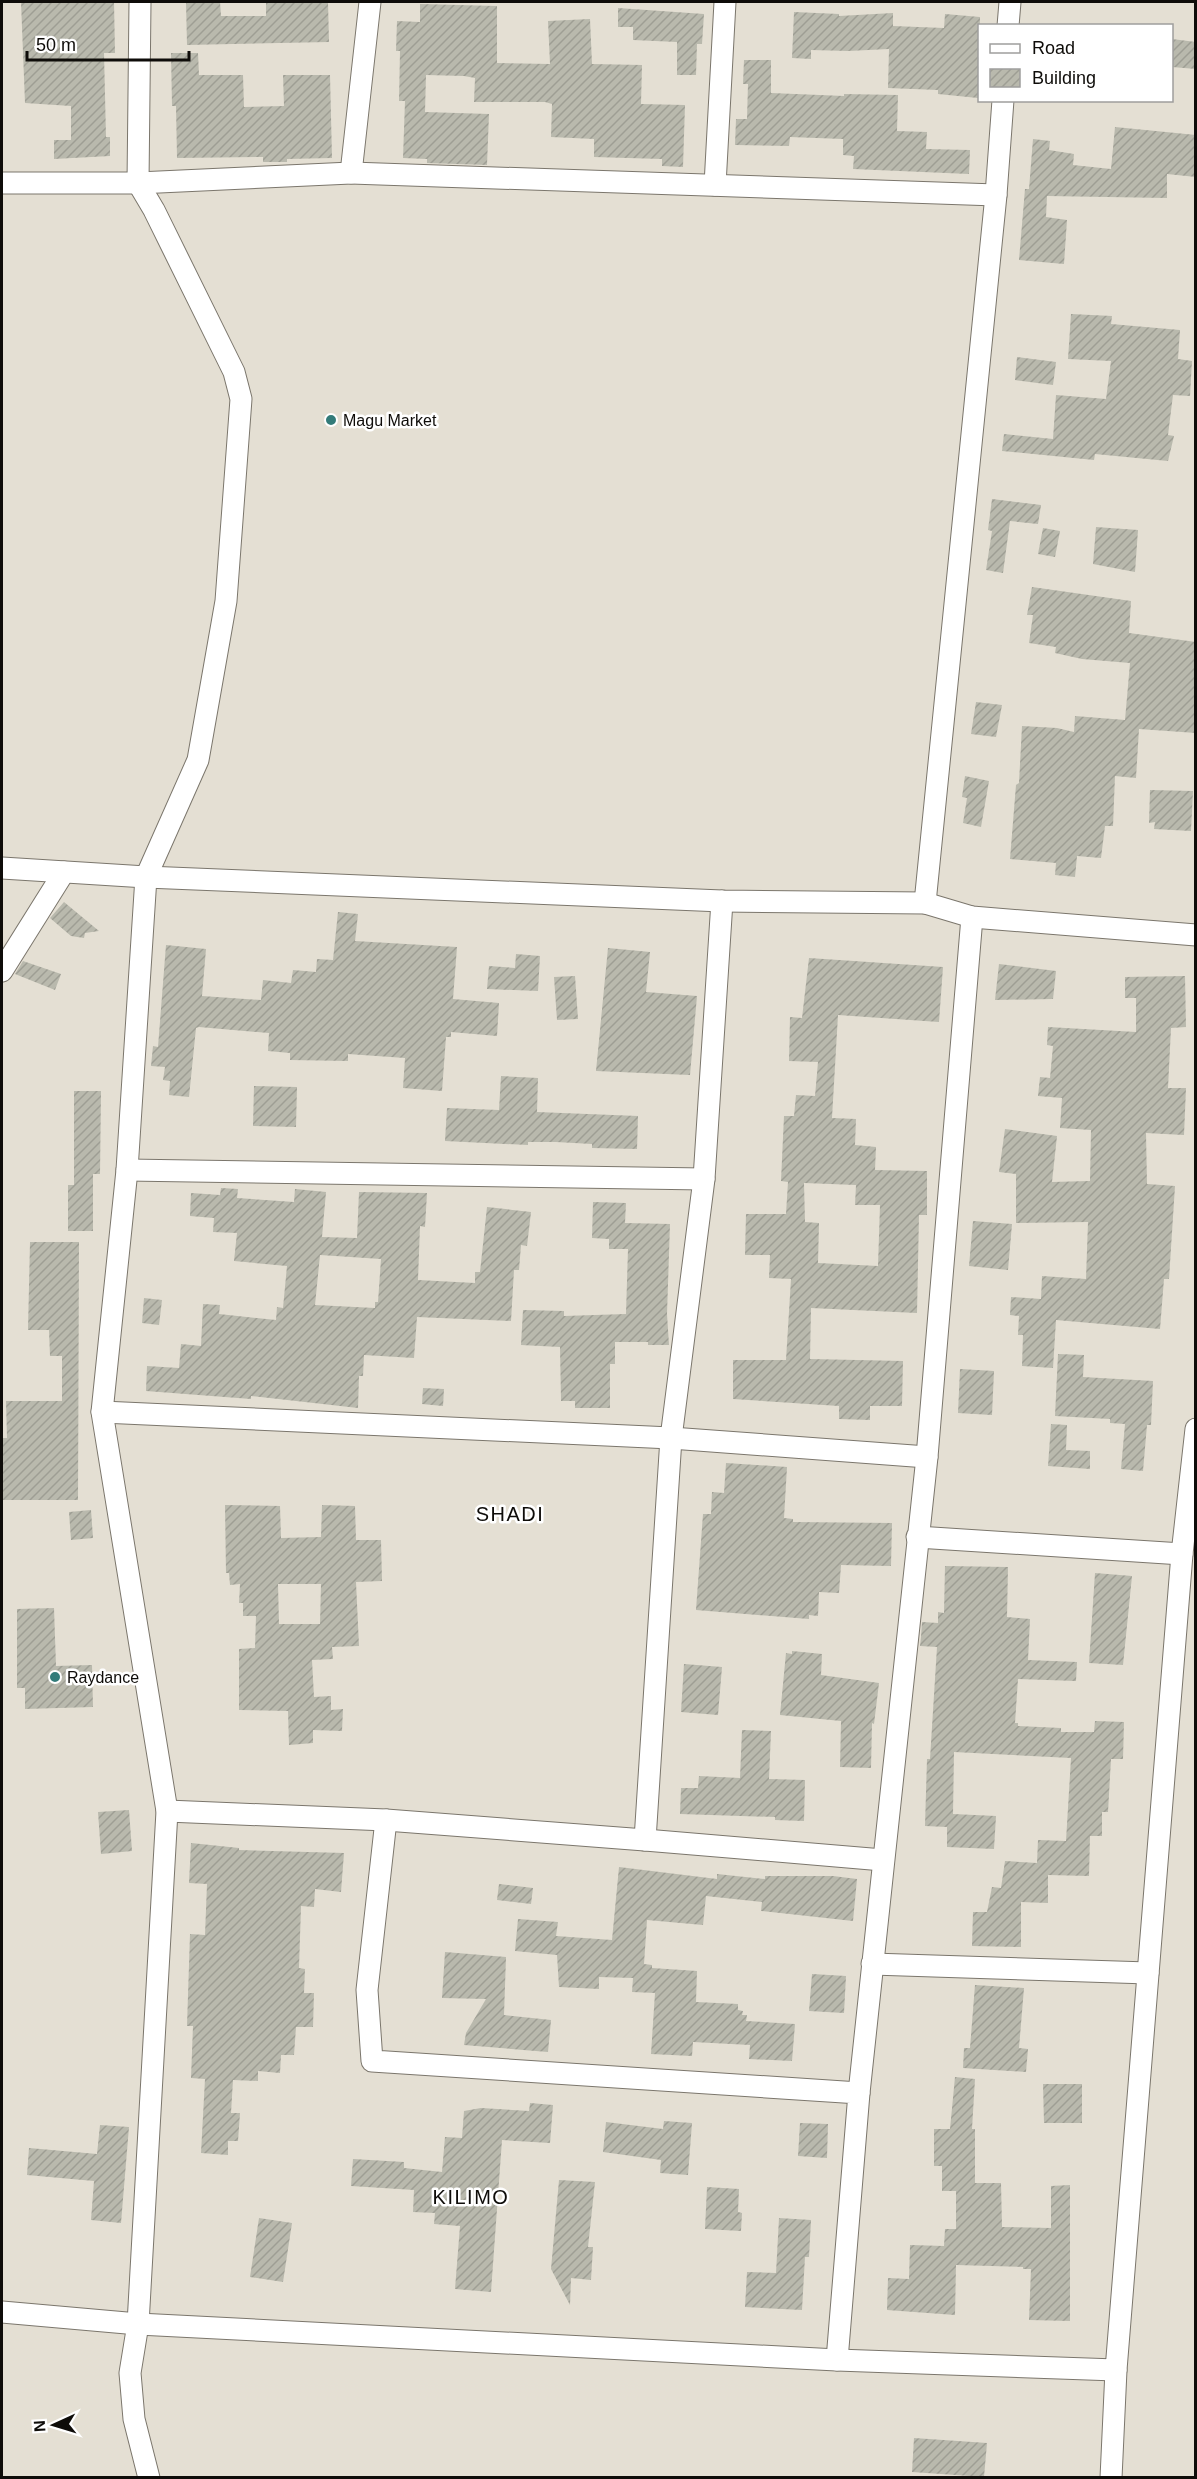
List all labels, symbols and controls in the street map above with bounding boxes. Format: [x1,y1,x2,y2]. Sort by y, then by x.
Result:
scale bar [27,24,189,62]
legend [978,24,1173,102]
text: 50 m [36,35,76,55]
text: Road [1032,38,1075,58]
text: Building [1032,68,1096,88]
place label: Magu Market [343,412,437,429]
marker: Magu Market [324,413,338,427]
district label: SHADI [476,1503,544,1525]
place label: Raydance [67,1669,139,1686]
marker: Raydance [48,1670,62,1684]
district label: KILIMO [433,2186,509,2208]
north arrow [24,2395,84,2455]
text: N [31,2420,48,2432]

